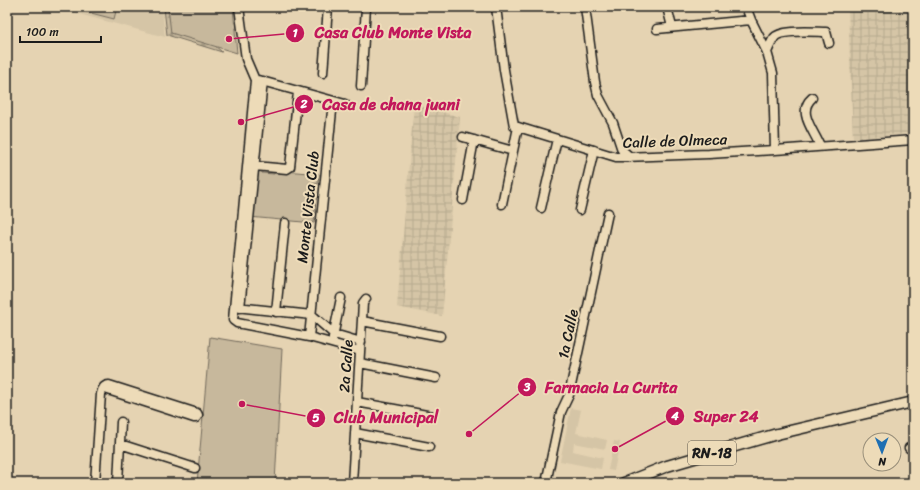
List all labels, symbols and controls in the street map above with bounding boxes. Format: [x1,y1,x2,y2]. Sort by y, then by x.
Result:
scale bar [20,18,101,44]
text: Casa Club Monte Vista [314,18,472,47]
callout: Casa Club Monte Vista [285,19,480,47]
text: 100 m [26,21,59,43]
text: 1 [292,22,298,44]
callout: Casa de chana juani [294,90,468,118]
text: Casa de chana juani [321,90,461,119]
text: 2 [300,93,308,115]
street label: Calle de Olmeca [622,126,728,156]
street label: Monte Vista Club [289,150,327,264]
street label: 1a Calle [550,307,586,361]
street label: 2a Calle [331,339,361,393]
callout: Farmacia La Curita [517,373,685,401]
text: Farmacia La Curita [544,373,678,402]
text: 3 [523,376,531,398]
callout: Super 24 [665,402,766,430]
text: Super 24 [692,402,759,431]
text: Club Municipal [333,403,440,432]
callout: Club Municipal [306,404,446,432]
text: 4 [670,405,679,427]
text: 5 [312,407,320,429]
north arrow [862,432,902,472]
road number: RN-18 [688,441,736,465]
text: N [878,452,887,471]

